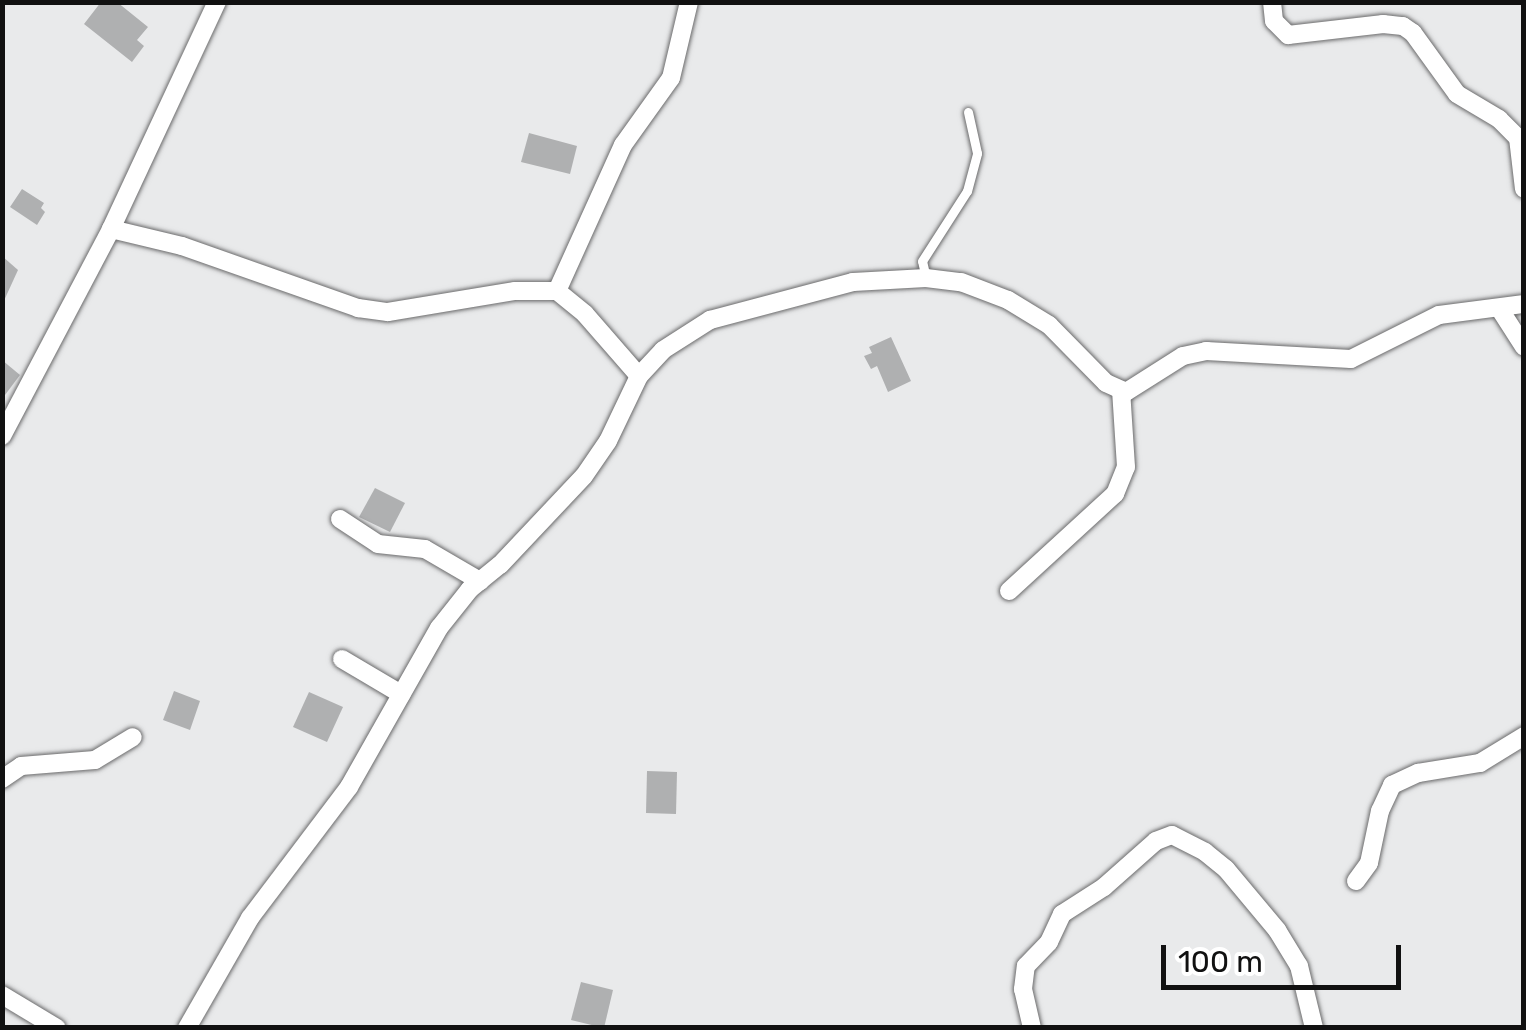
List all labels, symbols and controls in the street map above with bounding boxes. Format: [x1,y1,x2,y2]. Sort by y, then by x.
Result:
scale bar [1166,925,1406,987]
text: 100 m [1178,944,1263,980]

